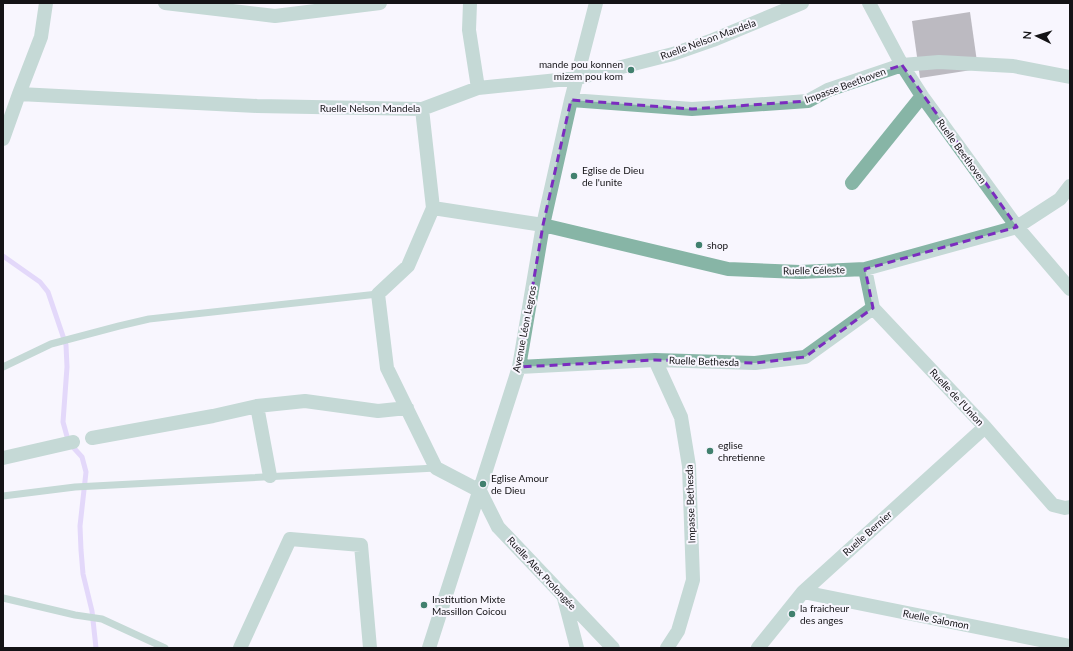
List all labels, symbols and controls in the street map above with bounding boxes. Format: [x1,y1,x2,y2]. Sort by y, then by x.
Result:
street label: Ruelle Nelson Mandela [659,16,757,62]
north arrow [1017,16,1057,56]
text: N [1020,30,1033,40]
place label: mande pou konnen mizem pou kom [539,58,623,82]
marker: mande pou konnen mizem pou kom [626,65,636,75]
street label: Impasse Beethoven [803,65,887,105]
street label: Ruelle Nelson Mandela [320,102,420,114]
street label: Ruelle Beethoven [935,116,989,186]
place label: Eglise de Dieu de l'unite [582,164,644,188]
marker: Eglise de Dieu de l'unite [569,171,579,181]
place label: shop [707,239,729,251]
marker: shop [694,240,704,250]
street label: Ruelle Céleste [783,263,845,277]
street label: Avenue Léon Legros [510,285,538,373]
street label: Ruelle Bethesda [669,354,739,368]
street label: Ruelle de l'Union [927,366,987,428]
place label: eglise chretienne [718,439,765,463]
marker: eglise chretienne [705,446,715,456]
street label: Impasse Bethesda [683,464,697,544]
place label: Eglise Amour de Dieu [491,472,549,496]
marker: Eglise Amour de Dieu [478,479,488,489]
street label: Ruelle Bernier [840,508,894,558]
street label: Ruelle Alex Prolongée [505,534,579,612]
place label: Institution Mixte Massillon Coicou [432,593,506,617]
marker: Institution Mixte Massillon Coicou [419,600,429,610]
place label: la fraicheur des anges [800,602,850,626]
street label: Ruelle Salomon [902,607,970,631]
marker: la fraicheur des anges [787,609,797,619]

